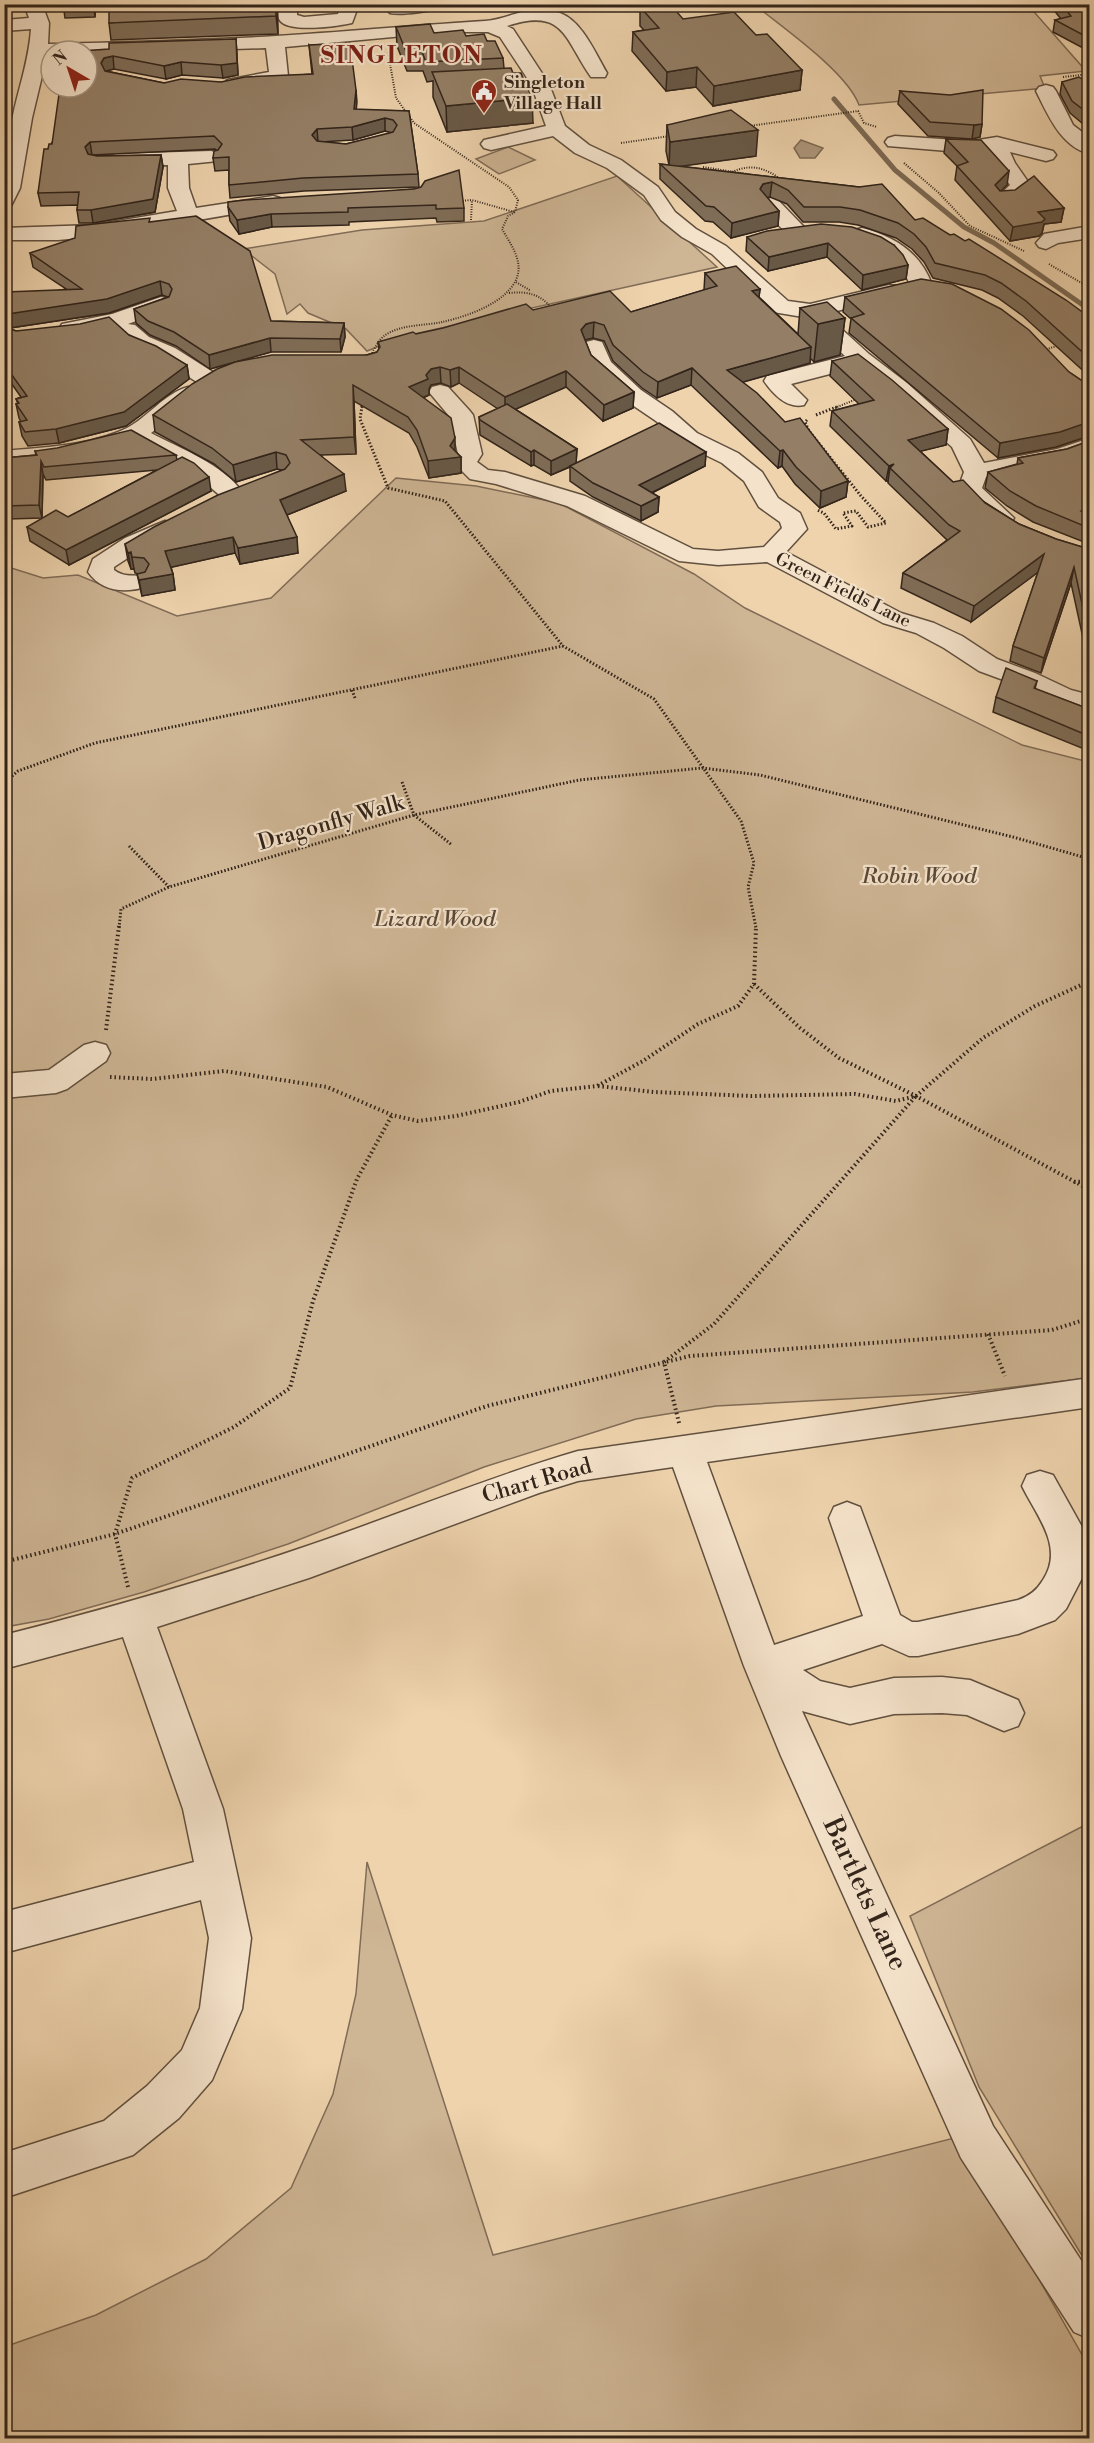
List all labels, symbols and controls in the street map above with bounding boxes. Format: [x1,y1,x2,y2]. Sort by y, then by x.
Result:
north arrow [39,39,99,99]
district label: SINGLETON [321,41,483,71]
text: N [49,46,72,70]
place label: Singleton Village Hall [503,71,602,115]
public building icon: Singleton Village Hall [469,77,499,115]
street label: Green Fields Lane [771,547,915,633]
street label: Dragonfly Walk [255,789,409,857]
park label: Robin Wood [861,863,978,890]
park label: Lizard Wood [374,906,497,933]
street label: Chart Road [479,1452,595,1510]
street label: Bartlets Lane [814,1811,915,1976]

